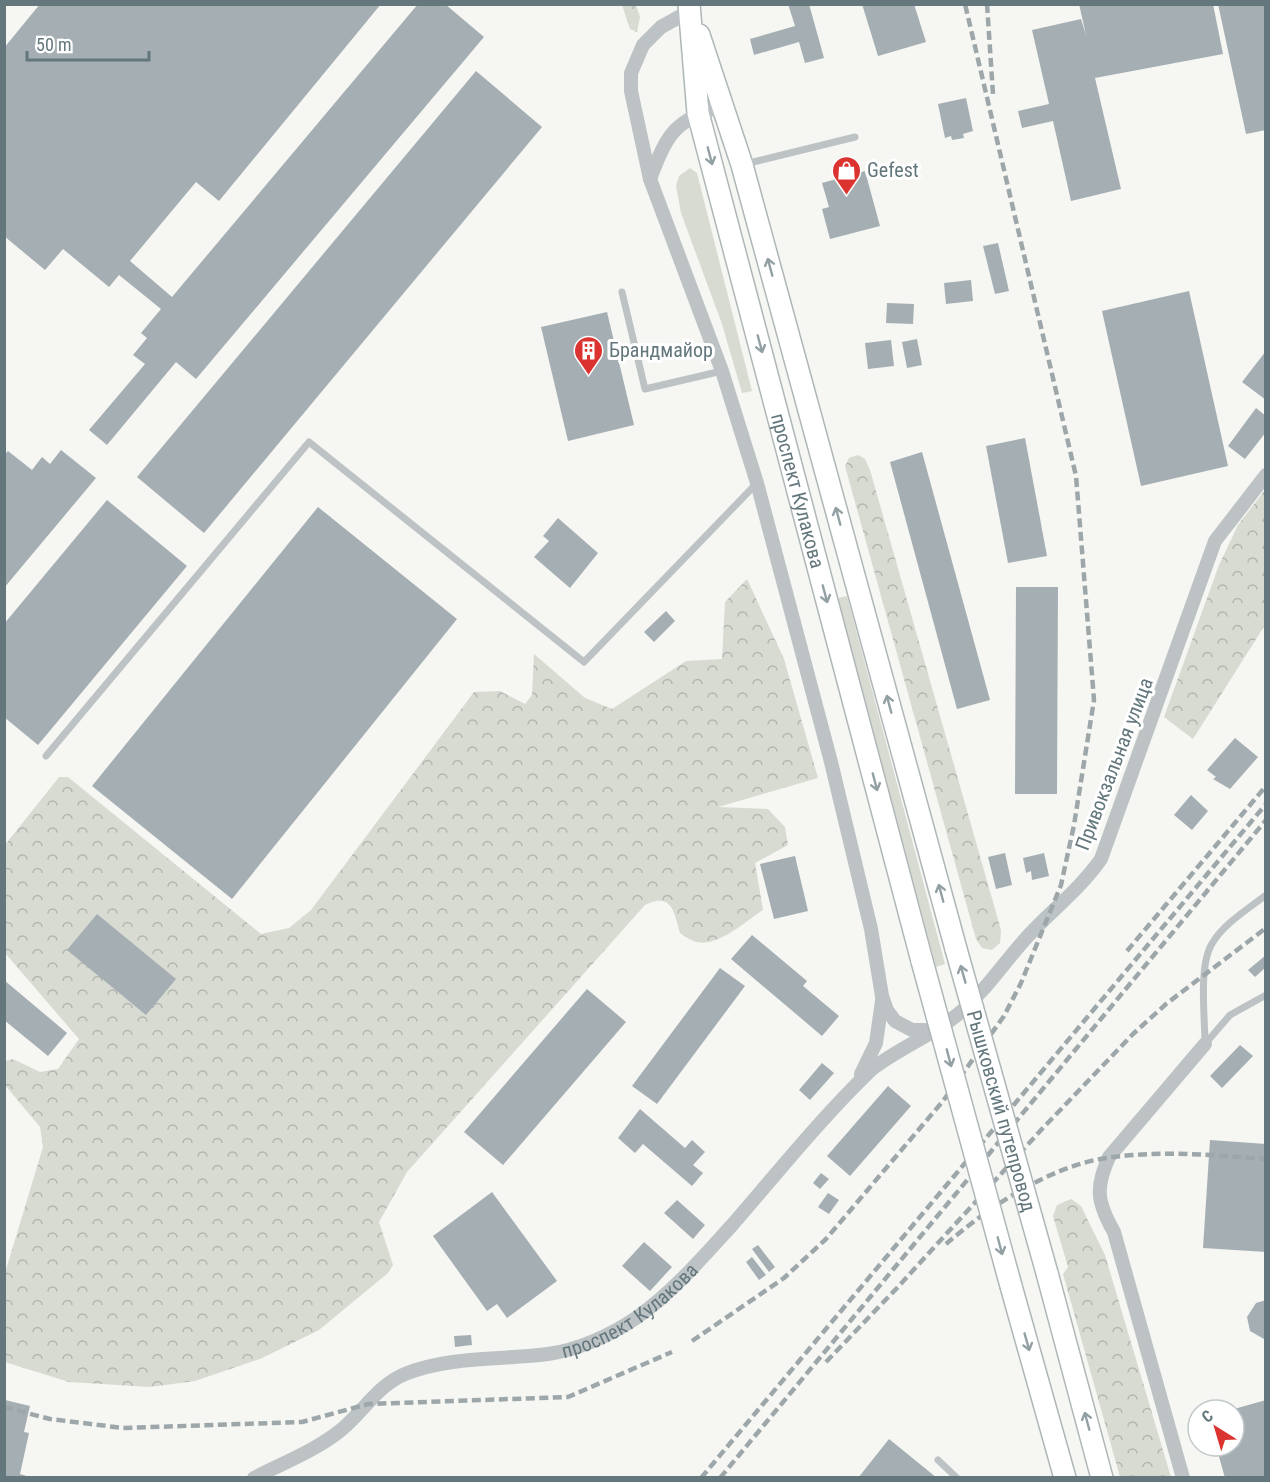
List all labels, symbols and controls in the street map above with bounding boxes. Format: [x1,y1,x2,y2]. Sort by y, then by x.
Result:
scale bar [27,24,148,62]
text: 50 m [36,34,71,55]
one-way arrow [704,146,716,165]
shop icon: Gefest [830,154,862,196]
place label: Gefest [867,158,919,182]
one-way arrow [764,258,775,277]
building icon: Брандмайор [572,334,604,376]
one-way arrow [754,334,766,353]
place label: Брандмайор [609,338,713,362]
street label: проспект Кулакова [766,411,830,571]
one-way arrow [832,507,843,526]
one-way arrow [820,584,832,603]
street label: Привокзальная улица [1070,674,1158,854]
one-way arrow [883,695,895,714]
one-way arrow [870,772,881,791]
one-way arrow [934,883,946,902]
one-way arrow [957,965,968,984]
street label: Рышковский путепровод [962,1007,1041,1214]
one-way arrow [944,1048,955,1067]
one-way arrow [995,1237,1006,1256]
street label: проспект Кулакова [559,1258,703,1363]
one-way arrow [1022,1332,1033,1351]
north arrow [1186,1398,1246,1458]
text: С [1198,1406,1217,1427]
one-way arrow [1080,1412,1092,1431]

